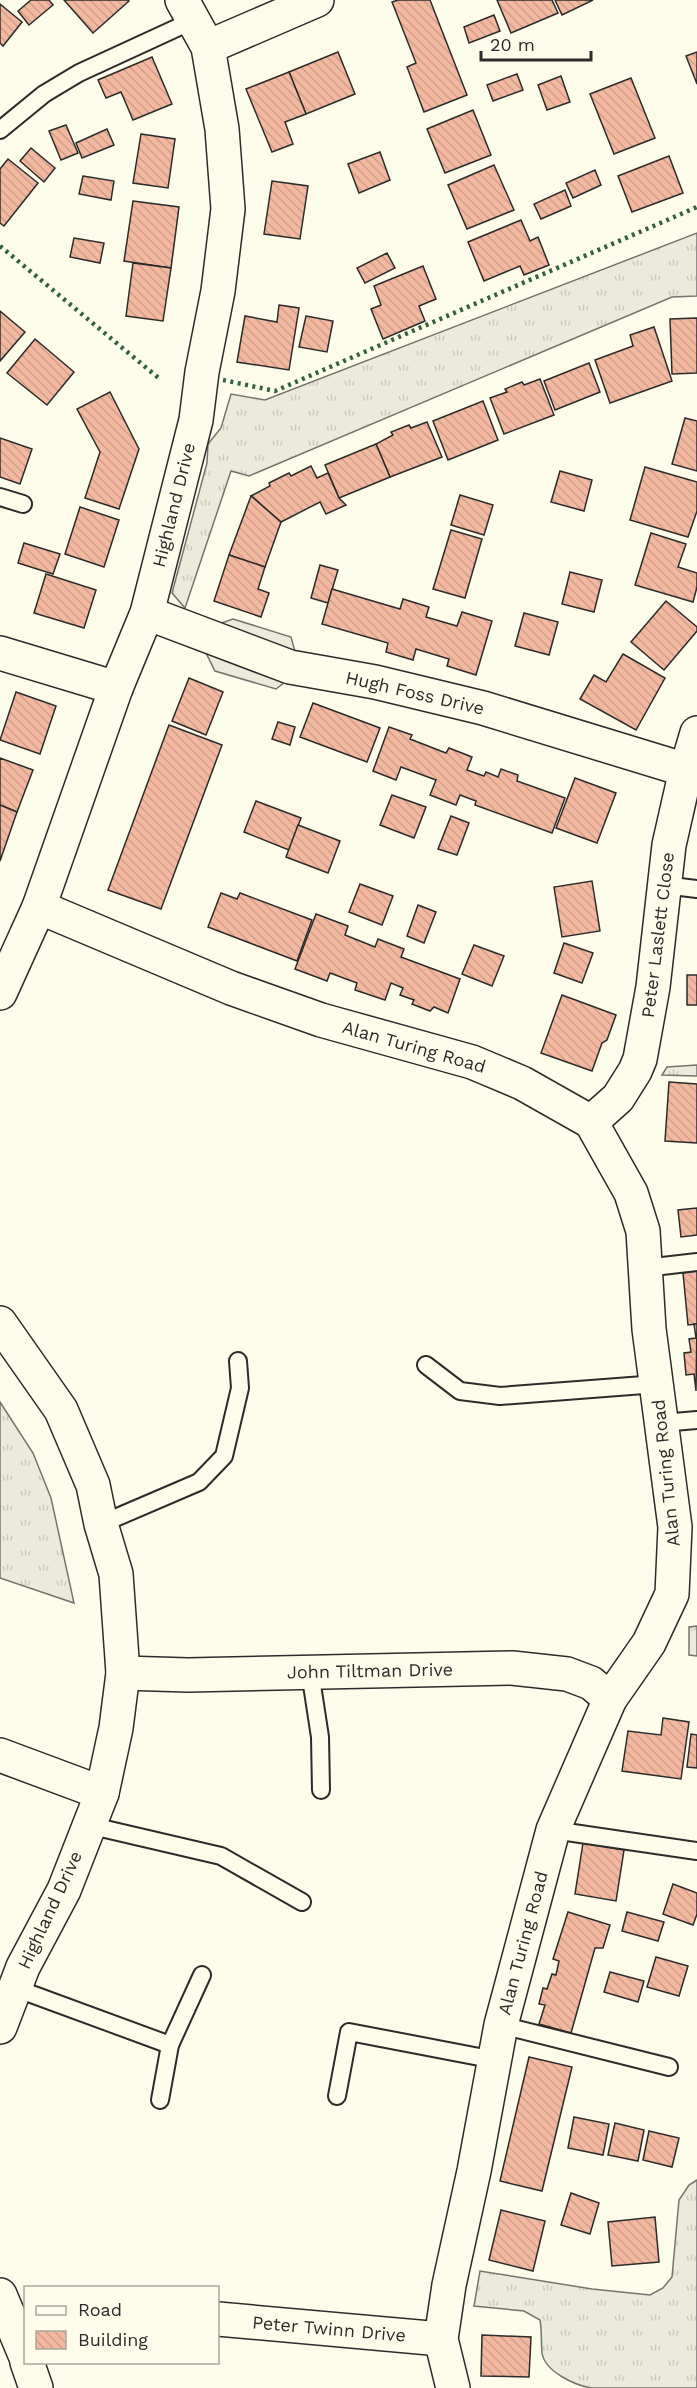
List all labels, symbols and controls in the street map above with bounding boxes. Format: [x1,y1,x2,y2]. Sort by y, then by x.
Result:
scale bar [481,24,590,62]
text: 20 m [490,34,535,55]
street label: Highland Drive [148,440,199,569]
street label: Hugh Foss Drive [344,666,487,719]
street label: Peter Laslett Close [637,851,678,1019]
street label: Alan Turing Road [340,1016,488,1077]
street label: Alan Turing Road [647,1398,684,1548]
street label: John Tiltman Drive [287,1659,453,1682]
street label: Highland Drive [13,1847,86,1972]
street label: Alan Turing Road [493,1869,552,2017]
legend [24,2286,219,2364]
text: Road [78,2299,122,2320]
street label: Peter Twinn Drive [251,2311,407,2346]
text: Building [78,2329,148,2350]

